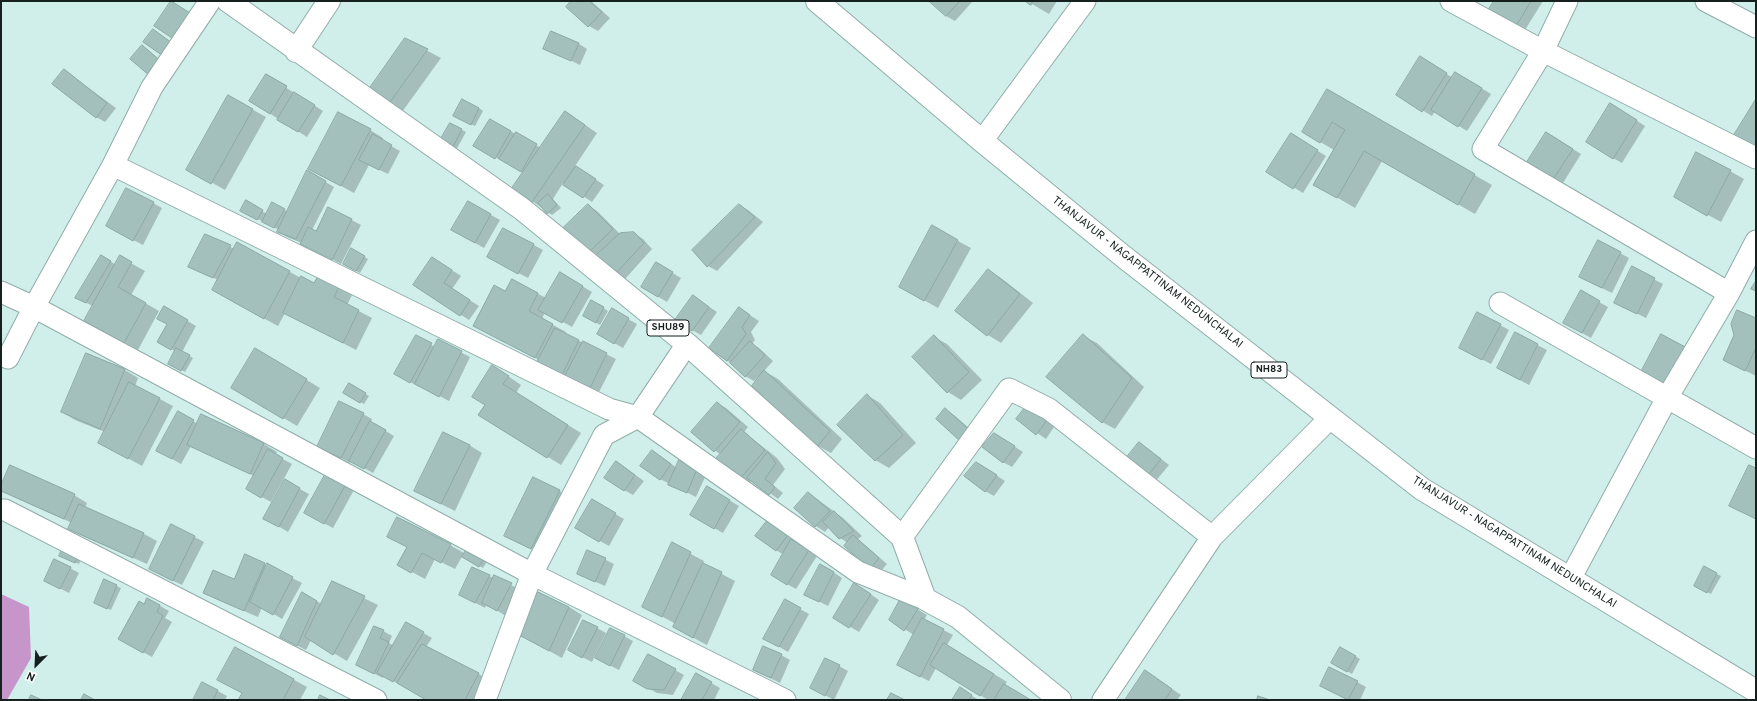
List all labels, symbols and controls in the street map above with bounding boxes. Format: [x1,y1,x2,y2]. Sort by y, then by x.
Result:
street label: THANJAVUR - NAGAPPATTINAM NEDUNCHALAI [1049,194,1245,352]
road number: SHU89 [647,320,689,336]
road number: NH83 [1251,362,1287,378]
street label: THANJAVUR - NAGAPPATTINAM NEDUNCHALAI [1409,474,1619,612]
north arrow [16,645,56,685]
text: N [25,668,38,684]

